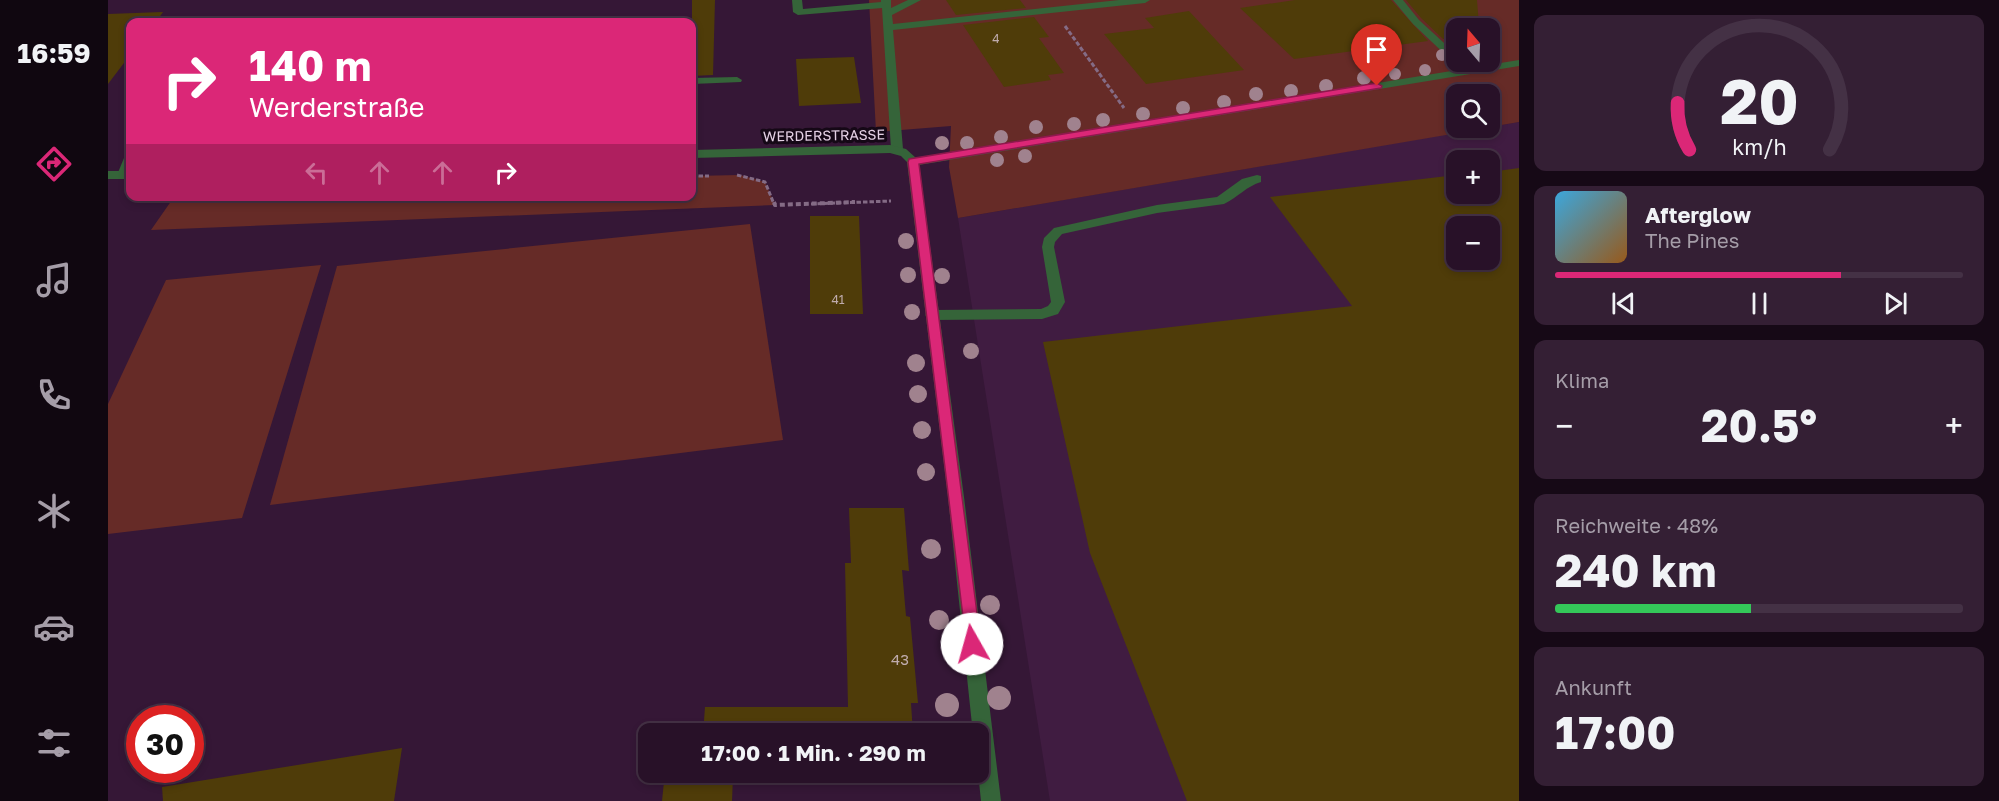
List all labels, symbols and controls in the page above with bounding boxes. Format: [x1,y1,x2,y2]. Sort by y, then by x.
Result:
north arrow [1446,18,1500,72]
map controls [1446,18,1500,270]
pin [1351,24,1402,86]
house number: 4 [992,31,1000,46]
icon: arrive [1360,33,1393,66]
text: 16:59 [17,37,91,69]
text: 140 m [249,40,371,90]
icon: right [150,42,228,120]
text: 20 [1720,63,1798,138]
button: search [1446,84,1500,138]
text: Werderstraße [249,91,425,123]
street label: WERDERSTRASSE [763,125,885,145]
text: km/h [1732,134,1786,160]
icon: directions [33,143,75,185]
button: + [1446,150,1500,204]
icon: left [300,156,333,189]
icon: ahead [363,156,396,189]
icon: ahead [426,156,459,189]
icon: right [489,156,522,189]
text: Afterglow [1645,201,1751,228]
button: − [1446,216,1500,270]
text: The Pines [1645,228,1739,252]
icon: music [33,259,75,301]
icon: previous [1607,287,1640,320]
icon: pause [1743,287,1776,320]
icon: next [1879,287,1912,320]
house number: 41 [831,292,845,307]
text: Klima [1555,368,1609,392]
icon: phone [33,374,75,416]
text: 20.5° [1701,398,1817,452]
text: − [1555,406,1573,445]
text: + [1945,406,1963,445]
icon: climate [33,490,75,532]
text: Reichweite · 48% [1555,513,1718,537]
text: 240 km [1555,543,1717,597]
icon: car [33,606,75,648]
position arrow [940,612,1004,676]
house number: 43 [891,650,909,668]
text: Ankunft [1555,675,1632,699]
speed limit sign: 30 [126,705,204,783]
text: 17:00 [1555,705,1676,759]
icon: filters [33,722,75,764]
text: 17:00 · 1 Min. · 290 m [701,739,926,766]

